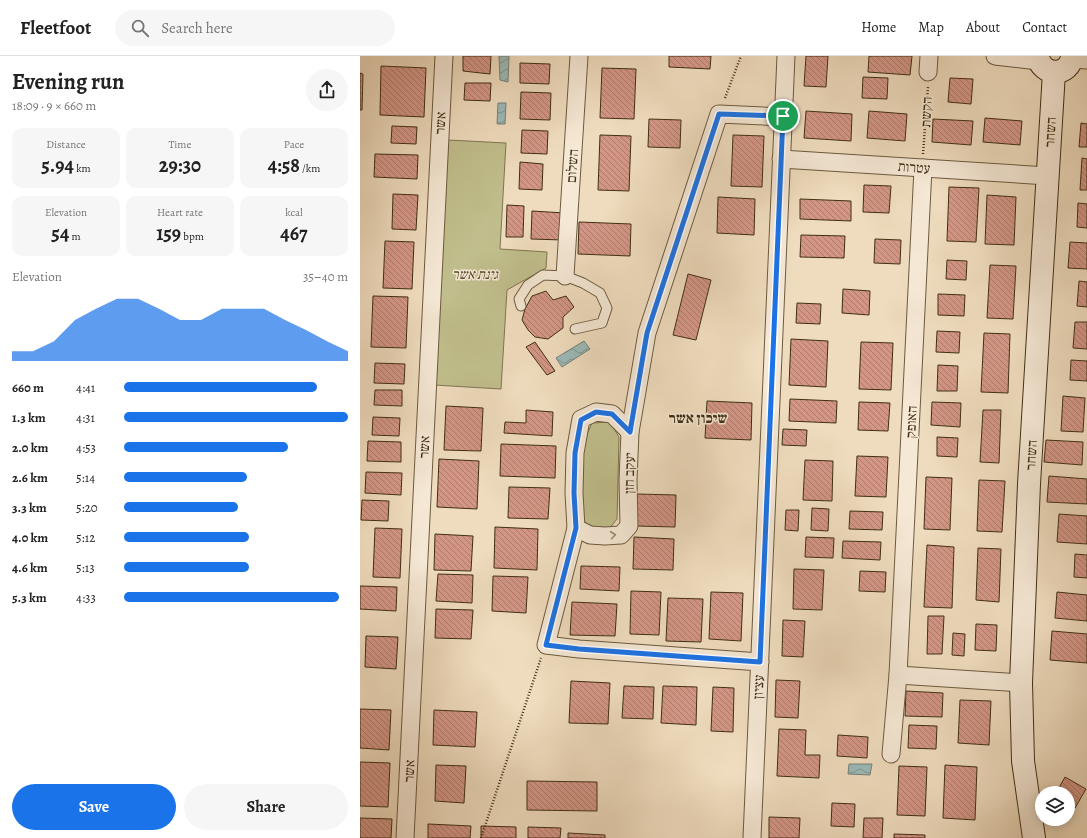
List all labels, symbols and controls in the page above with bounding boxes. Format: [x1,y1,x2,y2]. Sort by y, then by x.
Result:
search box [115,10,395,46]
text: Fleetfoot [20,15,91,41]
icon: search [129,17,151,39]
text: Search here [161,18,233,38]
text: Home [861,18,896,37]
text: Map [918,18,944,37]
text: About [966,18,1000,37]
text: Contact [1022,18,1067,37]
text: Evening run [12,67,124,97]
button: share [306,69,348,111]
street label: הקשת [916,96,937,128]
text: 18:09 · 9 × 660 m [12,97,96,114]
pin [766,99,800,133]
icon: arrive [772,105,794,127]
street label: אשר [430,111,451,135]
street label: השחר [1040,116,1061,148]
text: Distance [46,137,86,152]
text: Time [169,137,191,152]
text: Pace [284,137,304,152]
street label: השלום [562,148,583,184]
text: 5.94 [41,152,74,179]
text: 29:30 [159,152,201,179]
text: 4:58 [268,152,300,179]
street label: עטרות [897,157,931,178]
text: km [74,161,91,176]
text: /km [300,161,320,176]
text: Elevation [45,205,87,220]
text: Heart rate [157,205,203,220]
text: kcal [285,205,303,220]
text: 54 [51,220,69,247]
text: 159 [156,220,181,247]
text: 467 [280,220,308,247]
text: m [69,229,81,244]
text: bpm [181,229,204,244]
park label: גינת אשר [452,265,499,284]
text: Elevation [12,268,62,285]
text: 35–40 m [303,268,348,285]
text: 660 m [12,379,44,396]
text: 4:41 [76,379,95,396]
street label: האופק [901,405,922,439]
district label: שיכון אשר [669,408,727,428]
text: 1.3 km [12,409,46,426]
text: 4:31 [76,409,95,426]
street label: אשר [414,435,435,459]
text: 2.0 km [12,439,48,456]
text: 4:53 [76,439,96,456]
street label: השחר [1021,439,1042,471]
street label: יעקב חזן [620,452,639,494]
text: 2.6 km [12,469,48,486]
text: 5:14 [76,469,95,486]
text: 3.3 km [12,499,47,516]
text: 5:20 [76,499,98,516]
text: 4.0 km [12,529,48,546]
text: 5:12 [76,529,95,546]
one-way arrow [610,531,616,540]
text: 4.6 km [12,559,48,576]
text: 5:13 [76,559,95,576]
text: 5.3 km [12,589,47,606]
text: 4:33 [76,589,96,606]
street label: עציון [748,674,769,700]
street label: אשר [399,759,420,783]
button: Save [12,784,176,830]
button: Share [184,784,348,830]
map controls [1035,786,1075,826]
button: layers [1035,786,1075,826]

